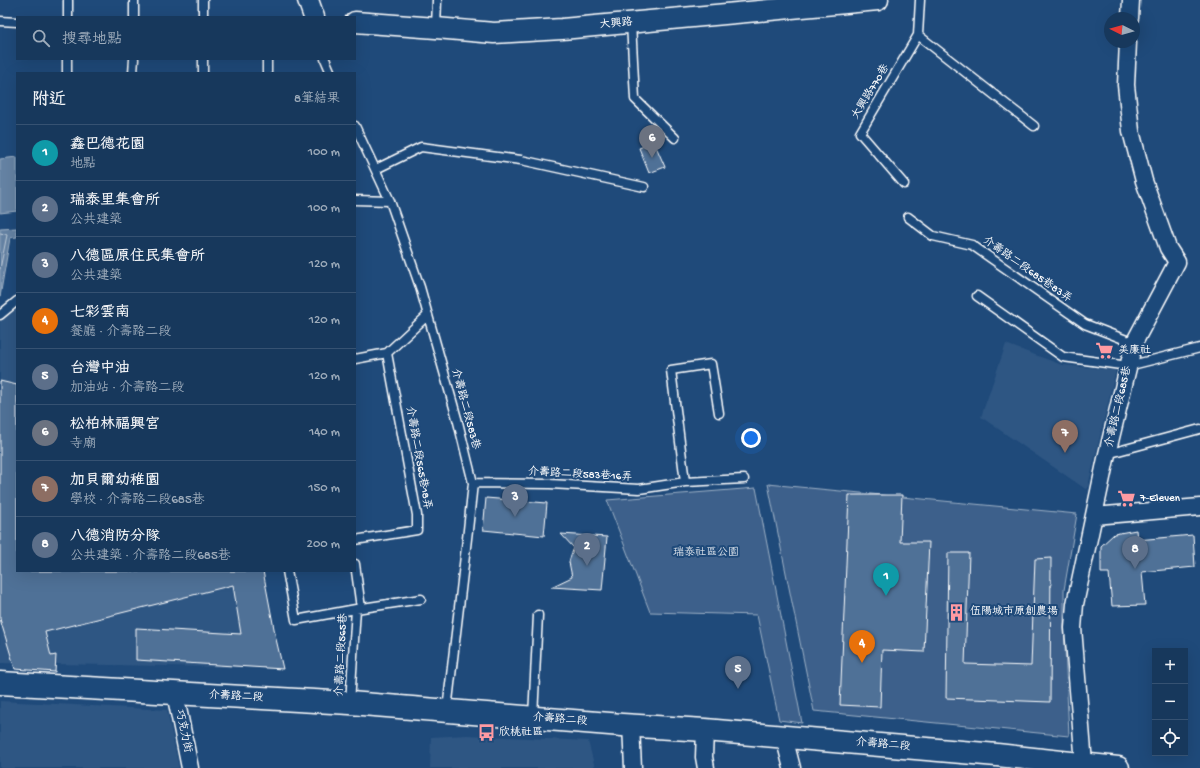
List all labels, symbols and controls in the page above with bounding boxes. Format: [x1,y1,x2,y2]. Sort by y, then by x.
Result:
north arrow [1104,12,1140,48]
search box [16,16,356,60]
street label: 大興路 [599,16,633,31]
icon: search [30,27,52,49]
text: 搜尋地點 [62,31,122,49]
street label: 大興路770巷 [849,62,892,122]
text: 附近 [32,91,66,111]
text: 8筆結果 [294,92,340,107]
pin: 6 [639,125,665,158]
text: 鑫巴德花園 [70,136,145,154]
text: 1 [42,145,48,160]
text: 100 m [308,145,340,160]
text: 地點 [70,157,96,172]
text: 瑞泰里集會所 [70,192,160,210]
text: 2 [42,201,48,216]
text: 100 m [308,201,340,216]
text: 公共建築 [70,213,122,228]
street label: 介壽路二段685巷83弄 [980,234,1074,305]
text: 八德區原住民集會所 [70,248,205,266]
text: 3 [42,257,48,272]
text: 120 m [309,257,340,272]
text: 公共建築 [70,269,122,284]
text: 七彩雲南 [70,304,130,322]
text: 4 [42,313,48,328]
text: 120 m [309,313,340,328]
text: 餐廳 · 介壽路二段 [70,325,171,340]
supermarket icon: 美廉社 [1095,341,1115,361]
place label: 美廉社 [1118,344,1151,357]
text: 台灣中油 [70,360,130,378]
street label: 介壽路二段685巷 [1103,365,1134,449]
street label: 介壽路二段583巷 [448,367,483,451]
text: 5 [42,369,48,384]
text: 120 m [309,369,340,384]
text: 加油站 · 介壽路二段 [70,381,184,396]
street label: 介壽路二段565巷18弄 [403,405,434,511]
text: 松柏林福興宮 [70,416,160,434]
pin: 7 [1052,420,1078,453]
text: 6 [42,425,48,440]
text: 140 m [309,425,340,440]
your location [741,428,761,448]
text: 寺廟 [70,437,96,452]
street label: 介壽路二段583巷16弄 [527,465,633,484]
text: 加貝爾幼稚園 [70,472,160,490]
text: 7 [42,481,48,496]
text: 150 m [308,481,340,496]
pin: 3 [502,484,528,517]
supermarket icon: 7-Eleven [1117,489,1137,509]
text: 學校 · 介壽路二段685巷 [70,493,205,508]
place label: 7-Eleven [1139,493,1181,505]
text: 八德消防分隊 [70,528,160,546]
pin: 2 [574,533,600,566]
pin: 8 [1122,536,1148,569]
text: 8 [41,537,49,552]
text: 200 m [307,537,340,552]
park label: 瑞泰社區公園 [673,546,739,559]
text: 公共建築 · 介壽路二段685巷 [70,549,231,564]
pin: 1 [873,563,899,596]
building icon: 伍陽城市原創農場 [947,602,967,622]
place label: 伍陽城市原創農場 [970,604,1058,618]
street label: 介壽路二段565巷 [333,613,350,697]
pin: 4 [849,630,875,663]
map controls [1152,648,1188,756]
button: + [1152,648,1188,684]
pin: 5 [725,656,751,689]
button: − [1152,684,1188,720]
street label: 介壽路二段 [208,689,264,704]
street label: 巧克力街 [173,708,195,755]
street label: 介壽路二段 [532,711,588,728]
button: locate [1152,720,1188,756]
bus stop icon: 欣桃社區 [476,723,496,743]
place label: 欣桃社區 [499,725,543,739]
street label: 介壽路二段 [855,736,911,753]

